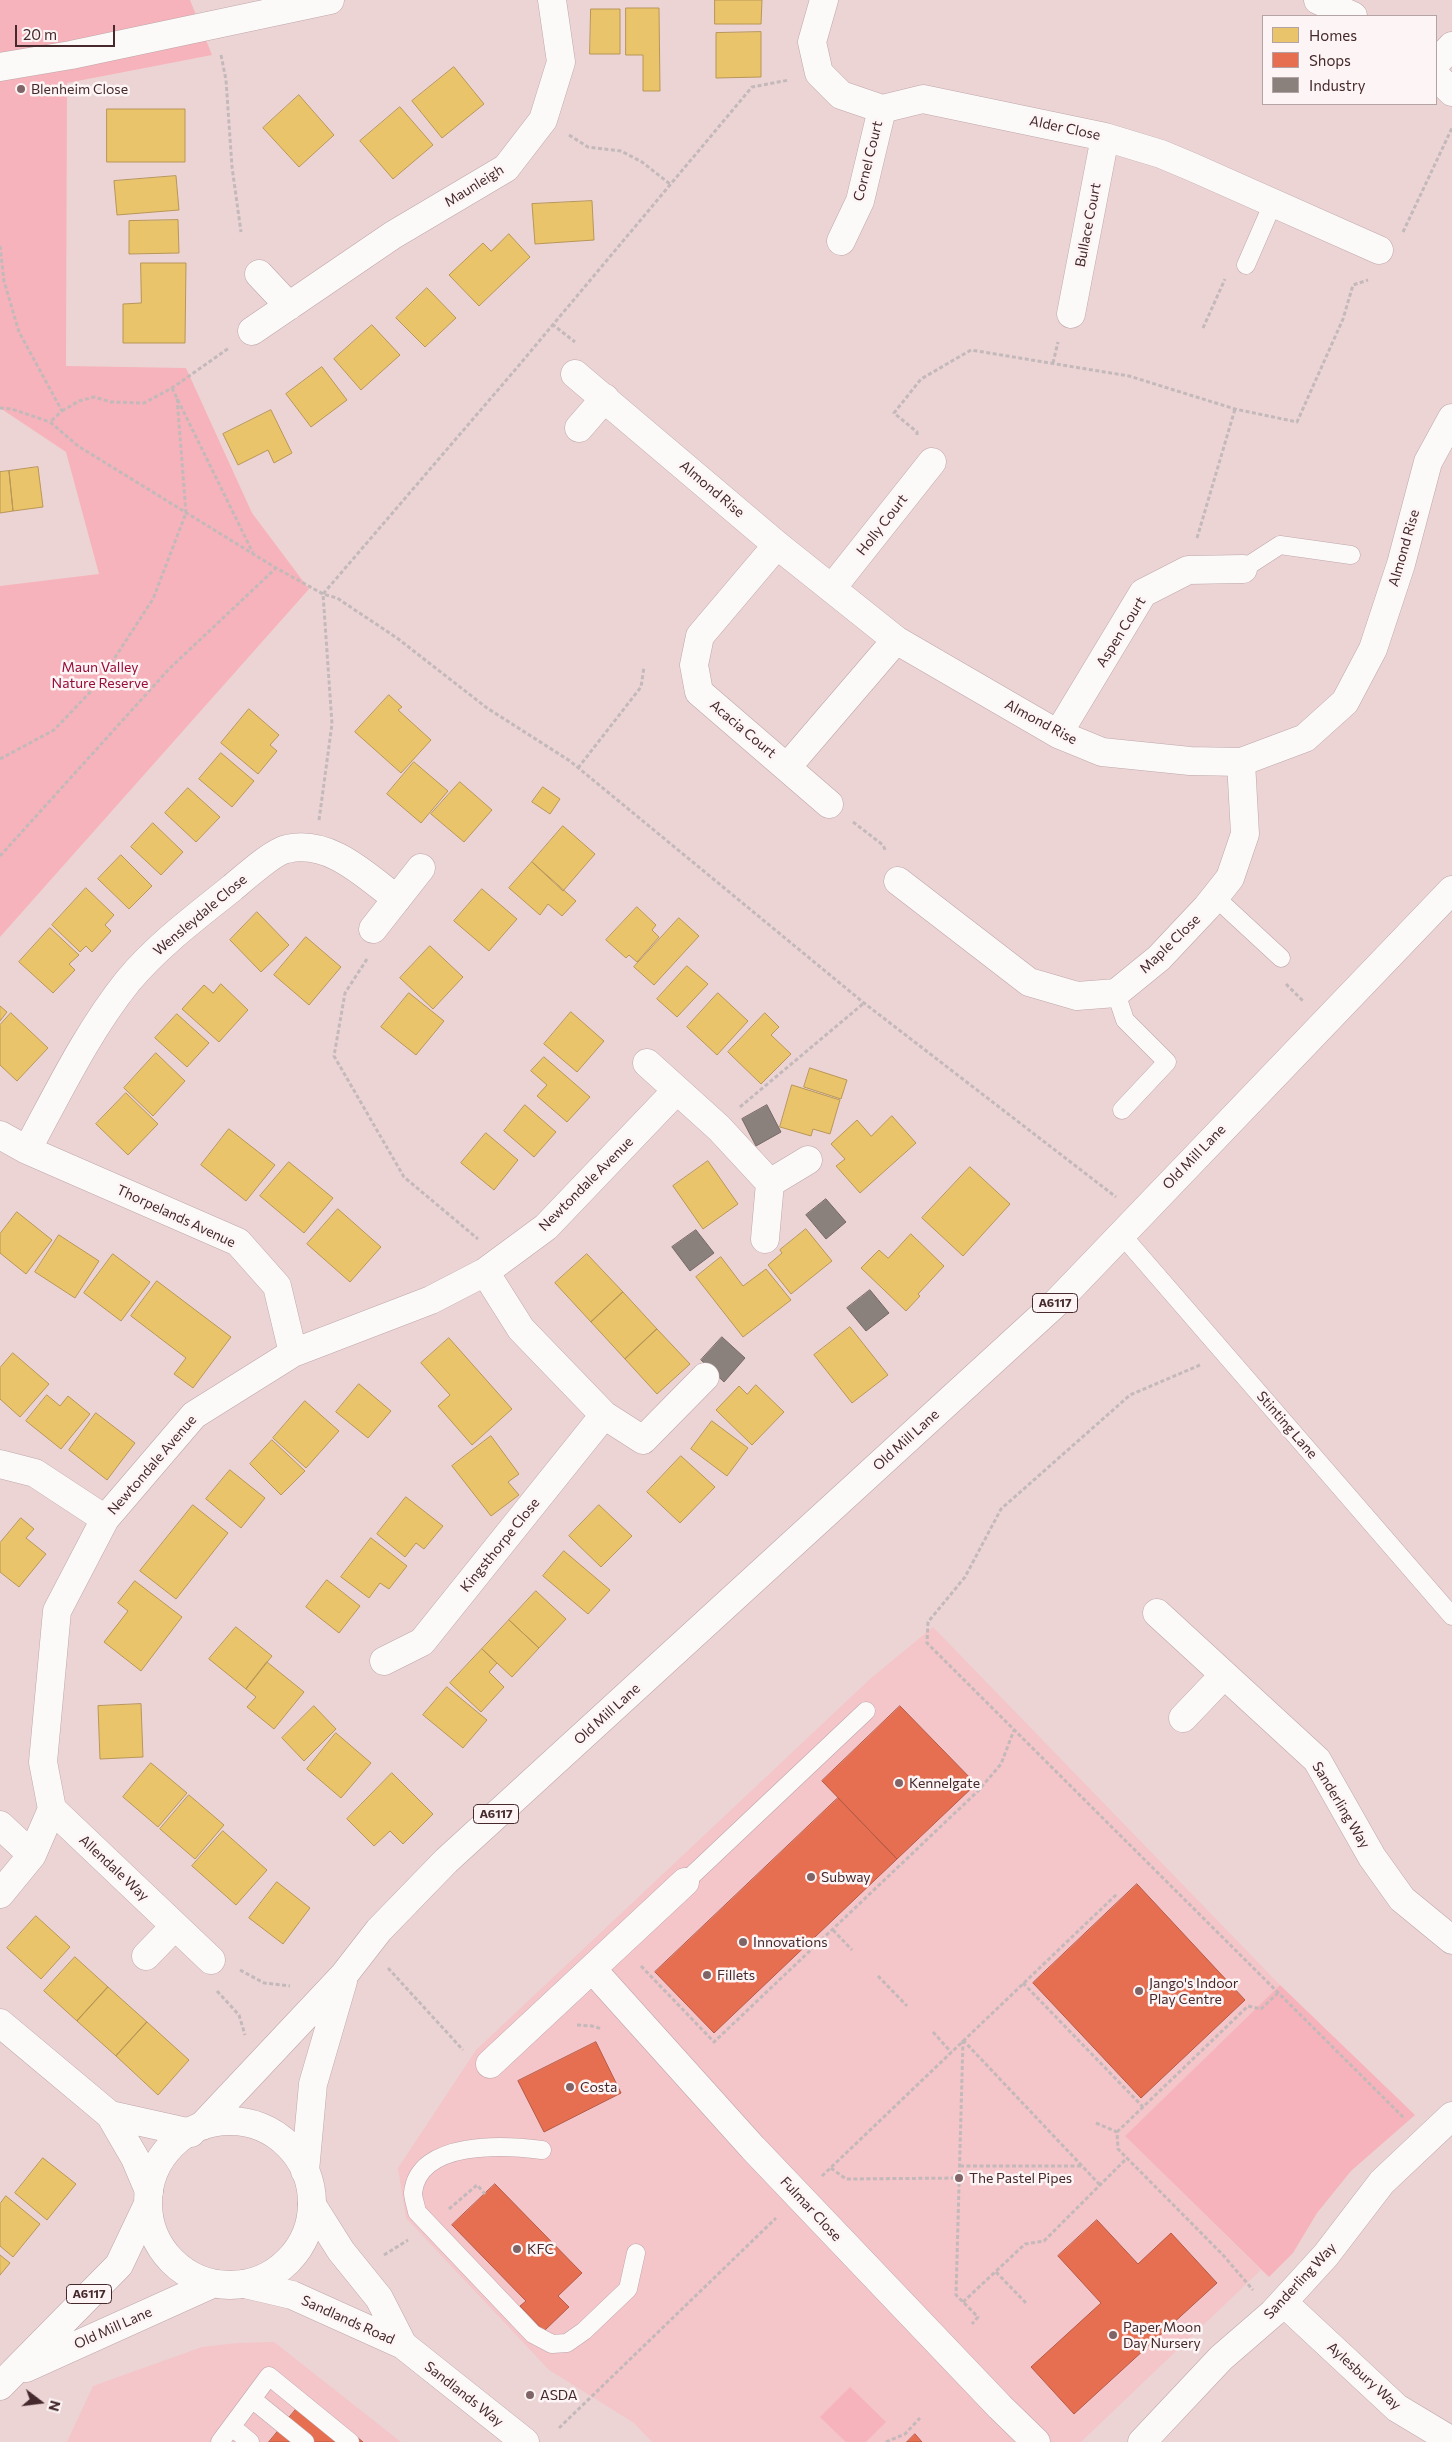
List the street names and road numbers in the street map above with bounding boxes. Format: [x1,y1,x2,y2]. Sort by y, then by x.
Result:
street label: Alder Close [1028,112,1102,144]
street label: Cornel Court [850,119,886,203]
street label: Maunleigh [441,161,507,211]
street label: Bullace Court [1072,181,1104,269]
street label: Almond Rise [676,457,748,521]
street label: Holly Court [853,491,911,559]
street label: Almond Rise [1385,508,1423,588]
street label: Aspen Court [1093,594,1149,670]
street label: Acacia Court [706,696,780,762]
street label: Almond Rise [1002,696,1080,748]
street label: Wensleydale Close [150,871,250,959]
street label: Maple Close [1136,911,1204,977]
street label: Old Mill Lane [1159,1121,1229,1193]
street label: Newtondale Avenue [535,1133,637,1235]
street label: Thorpelands Avenue [114,1181,238,1251]
road number: A6117 [1032,1294,1078,1312]
street label: Stinting Lane [1253,1388,1321,1462]
street label: Old Mill Lane [869,1406,943,1474]
street label: Newtondale Avenue [104,1412,200,1518]
street label: Kingsthorpe Close [457,1495,543,1595]
street label: Old Mill Lane [570,1680,644,1748]
street label: Sanderling Way [1309,1759,1373,1851]
road number: A6117 [474,1805,518,1824]
street label: Allendale Way [76,1831,152,1905]
street label: Fulmar Close [777,2173,845,2245]
street label: Sanderling Way [1260,2239,1340,2323]
road number: A6117 [66,2284,112,2304]
street label: Sandlands Road [299,2292,397,2348]
street label: Old Mill Lane [72,2303,154,2353]
street label: Aylesbury Way [1324,2339,1404,2413]
street label: Sandlands Way [421,2358,507,2430]

